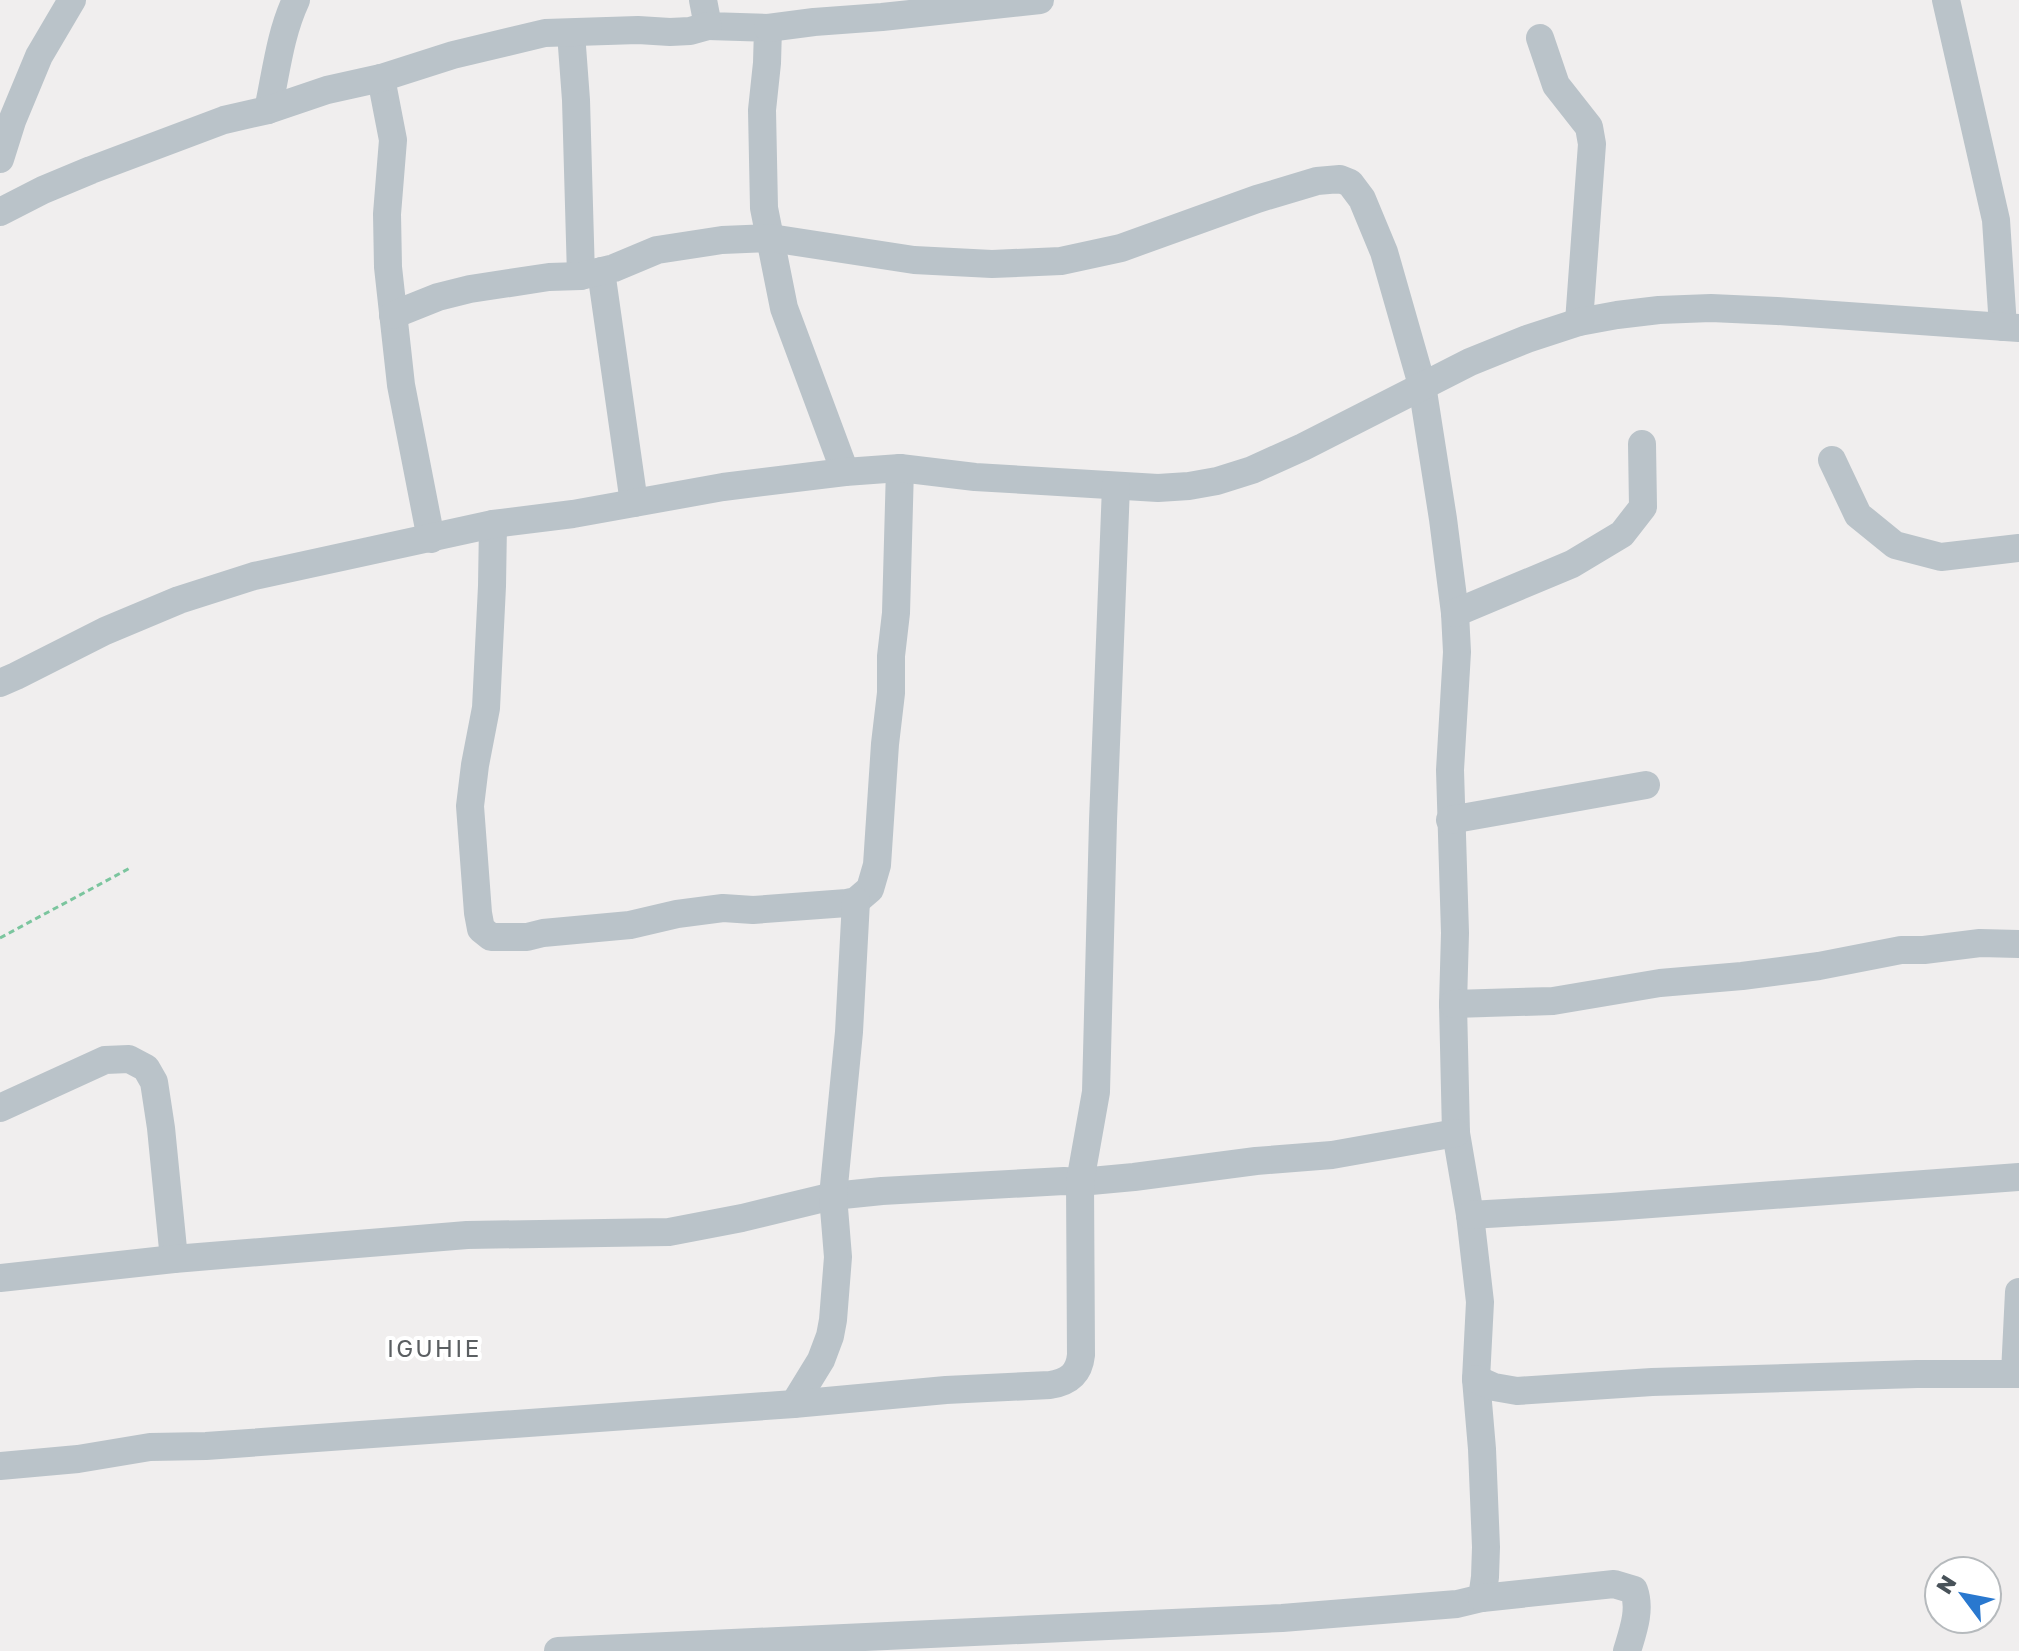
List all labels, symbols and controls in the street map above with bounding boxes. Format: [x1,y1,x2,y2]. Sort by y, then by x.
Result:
district label: IGUHIE [387,1333,481,1362]
north arrow [1923,1555,2003,1635]
text: N [1930,1570,1961,1598]

